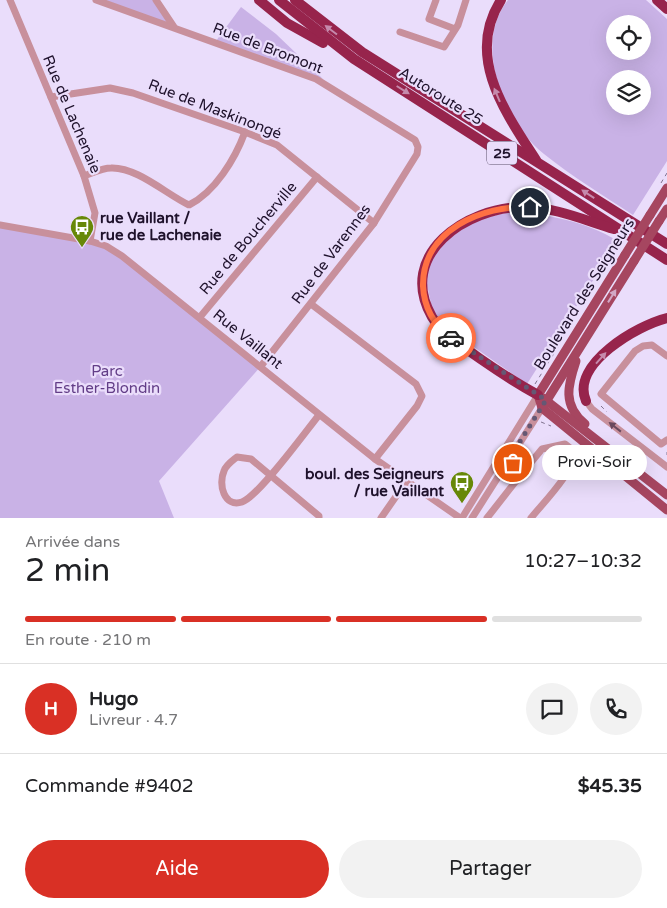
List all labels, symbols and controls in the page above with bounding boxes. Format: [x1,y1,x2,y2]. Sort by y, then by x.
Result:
map controls [606,15,651,115]
button: locate [606,15,651,60]
street label: Rue de Bromont [210,19,326,77]
one-way arrow [324,25,338,35]
street label: Rue de Lachenaie [39,52,105,176]
street label: Autoroute 25 [396,63,486,129]
button: layers [606,70,651,115]
street label: Rue de Maskinongé [146,75,284,143]
one-way arrow [397,86,410,95]
one-way arrow [493,88,501,102]
road number: 25 [487,142,517,164]
street label: Rue de Boucherville [196,178,300,298]
pin [509,186,551,228]
one-way arrow [582,190,595,199]
icon: home [516,193,544,221]
street label: Rue de Varennes [288,201,374,307]
place label: rue Vaillant / rue de Lachenaie [100,209,222,244]
bus stop icon: rue Vaillant / rue de Lachenaie [69,214,95,248]
street label: Boulevard des Seigneurs [530,215,638,373]
one-way arrow [608,289,617,302]
street label: Rue Vaillant [209,305,287,373]
courier [426,313,476,363]
icon: car [437,324,465,352]
one-way arrow [595,352,606,365]
park label: Parc Esther-Blondin [54,362,160,397]
one-way arrow [609,421,622,432]
pin [492,442,534,484]
callout: Provi-Soir [543,446,648,480]
icon: bag [499,449,527,477]
text: Provi-Soir [557,452,632,472]
place label: boul. des Seigneurs / rue Vaillant [305,465,444,500]
bus stop icon: boul. des Seigneurs / rue Vaillant [449,470,475,504]
text: Arrivée dans [25,532,120,552]
text: 10:27–10:32 [524,550,642,572]
text: 2 min [25,552,110,590]
text: En route · 210 m [25,630,151,650]
button: chat [526,683,578,735]
button: phone [590,683,642,735]
text: Hugo [89,688,138,710]
text: H [44,698,58,720]
text: Livreur · 4.7 [89,710,178,730]
text: Commande #9402 [25,775,194,797]
text: $45.35 [578,775,642,797]
button: Aide [25,840,329,898]
button: Partager [339,840,642,898]

